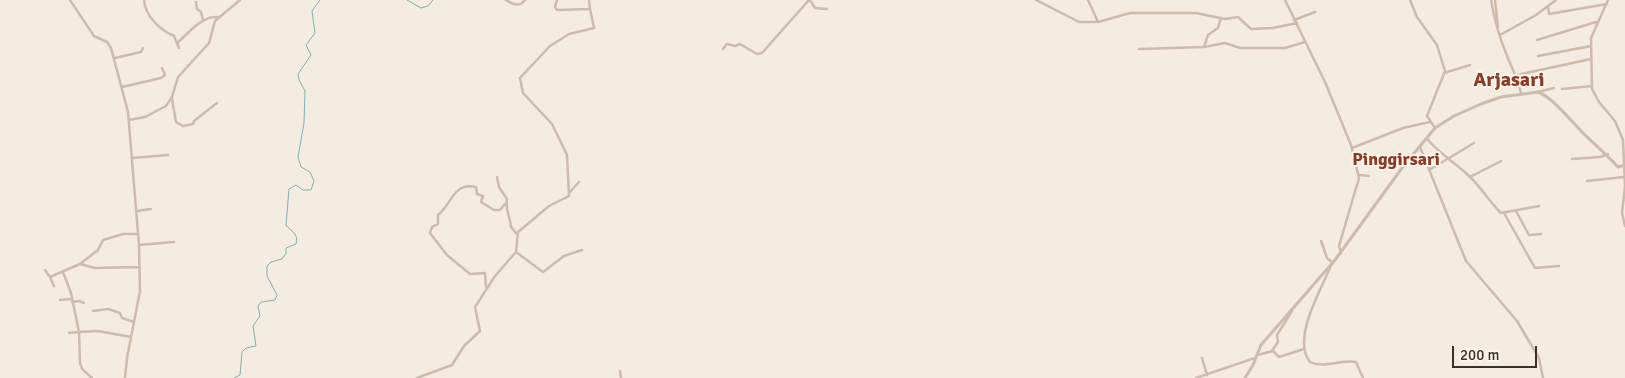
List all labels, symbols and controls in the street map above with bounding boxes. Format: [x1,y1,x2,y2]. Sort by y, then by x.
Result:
district label: Arjasari [1474,69,1544,93]
district label: Pinggirsari [1352,149,1440,171]
scale bar [1455,336,1540,368]
text: 200 m [1460,346,1500,364]

